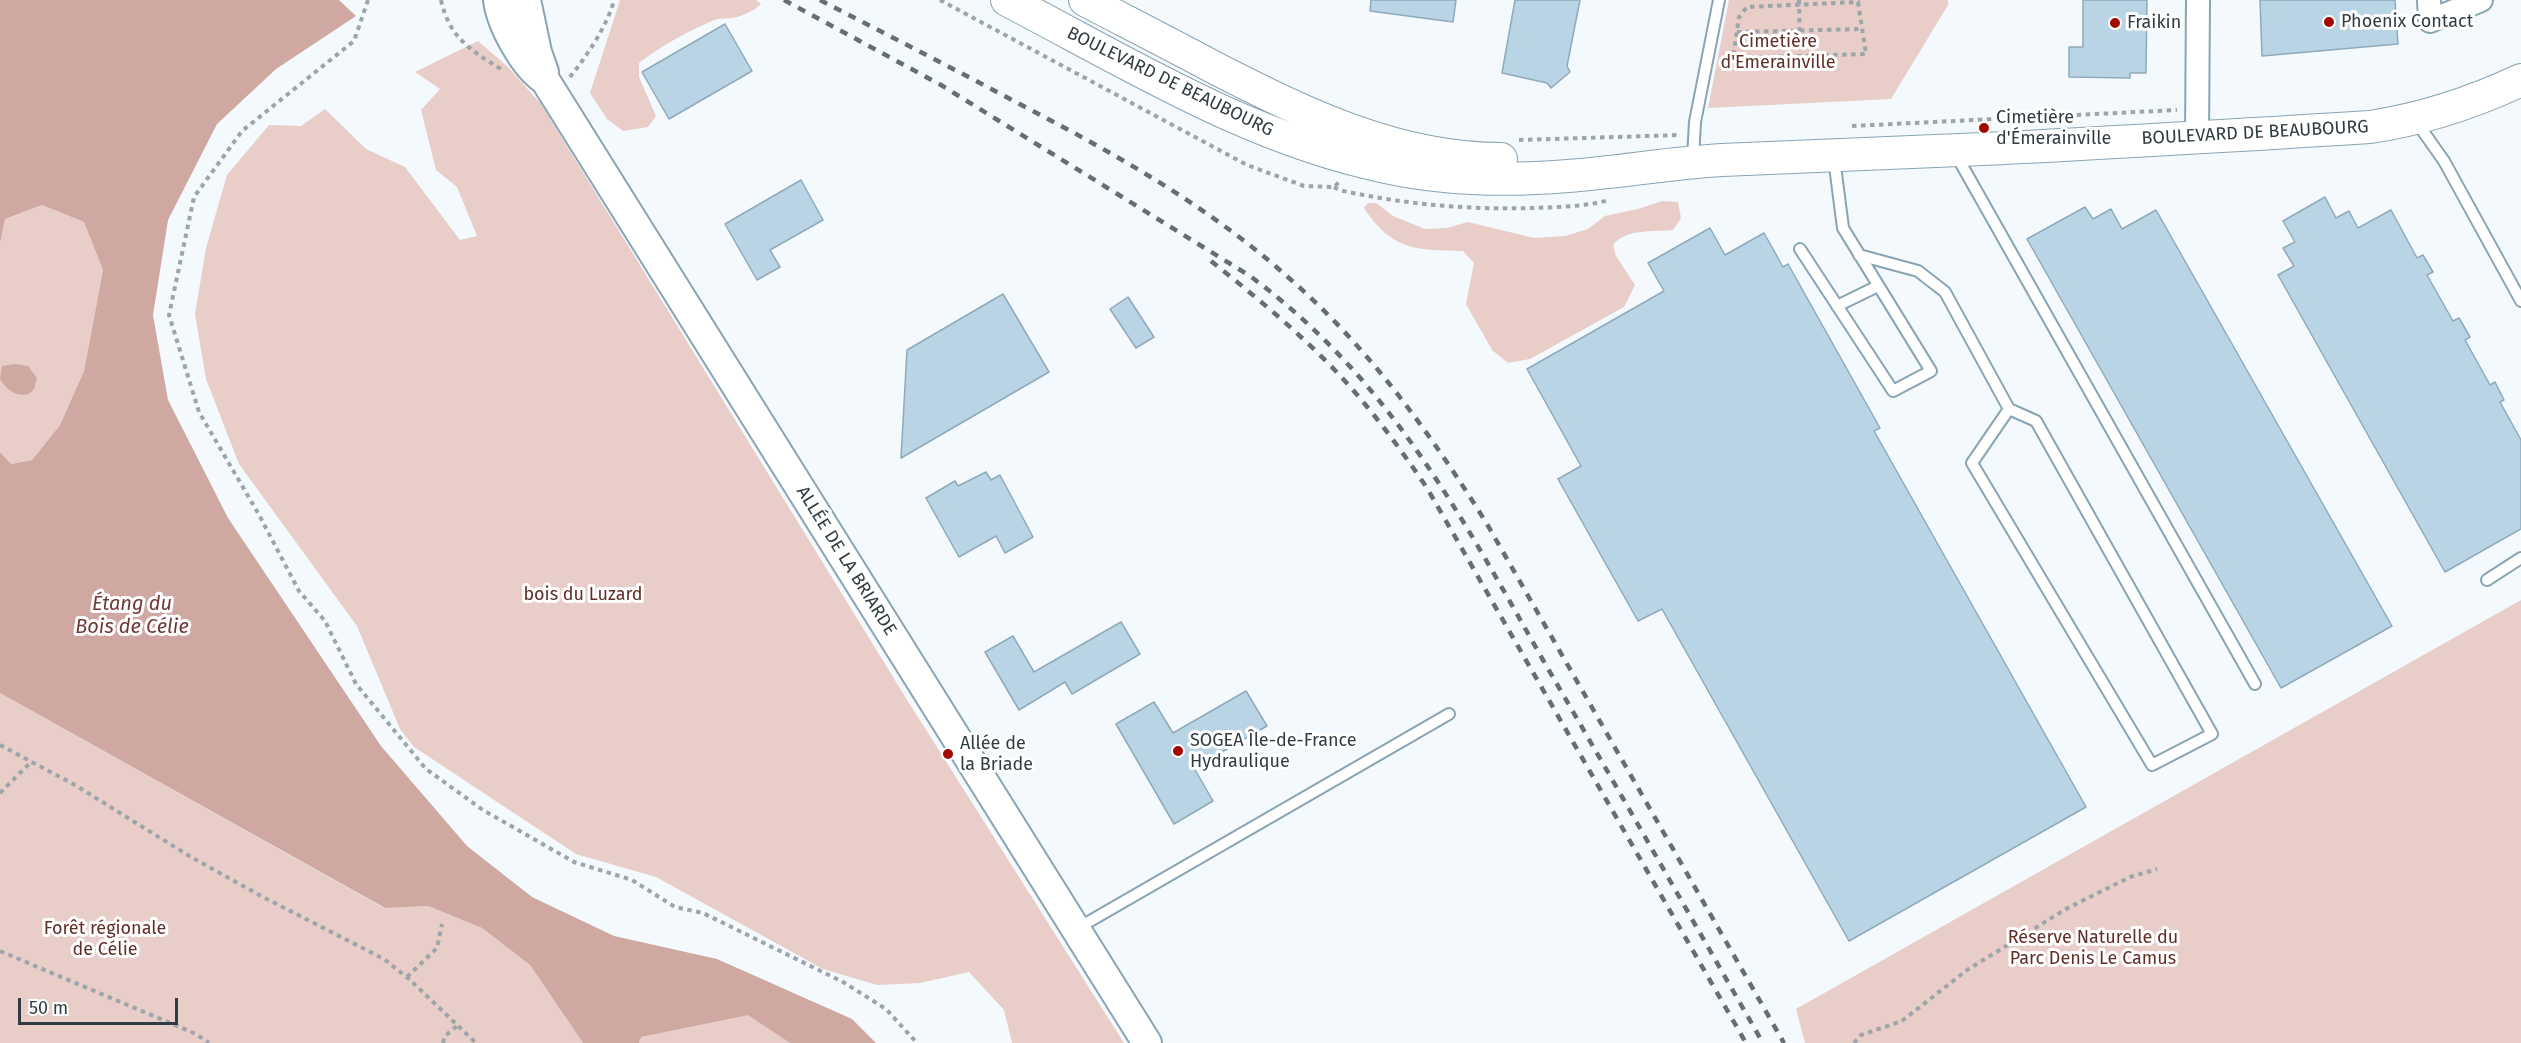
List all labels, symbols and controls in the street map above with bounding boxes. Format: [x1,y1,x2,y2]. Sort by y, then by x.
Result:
place label: Phoenix Contact [2341,11,2473,33]
place label: Fraikin [2127,12,2181,34]
marker: Phoenix Contact [2322,15,2336,29]
marker: Fraikin [2108,16,2122,30]
street label: BOULEVARD DE BEAUBOURG [1063,22,1277,142]
park label: Cimetière d'Emerainville [1720,31,1836,74]
place label: Cimetière d'Émerainville [1996,107,2111,150]
street label: BOULEVARD DE BEAUBOURG [2141,116,2369,150]
marker: Cimetière d'Émerainville [1977,121,1991,135]
street label: ALLÉE DE LA BRIARDE [791,482,901,640]
park label: bois du Luzard [523,584,643,606]
water label: Étang du Bois de Célie [75,592,189,639]
place label: SOGEA Île-de-France Hydraulique [1190,730,1357,772]
place label: Allée de la Briade [960,733,1033,776]
marker: SOGEA Île-de-France Hydraulique [1171,744,1185,758]
marker: Allée de la Briade [941,747,955,761]
park label: Forêt régionale de Célie [44,918,166,960]
park label: Réserve Naturelle du Parc Denis Le Camus [2008,927,2178,970]
scale bar [21,986,182,1024]
text: 50 m [29,997,68,1019]

